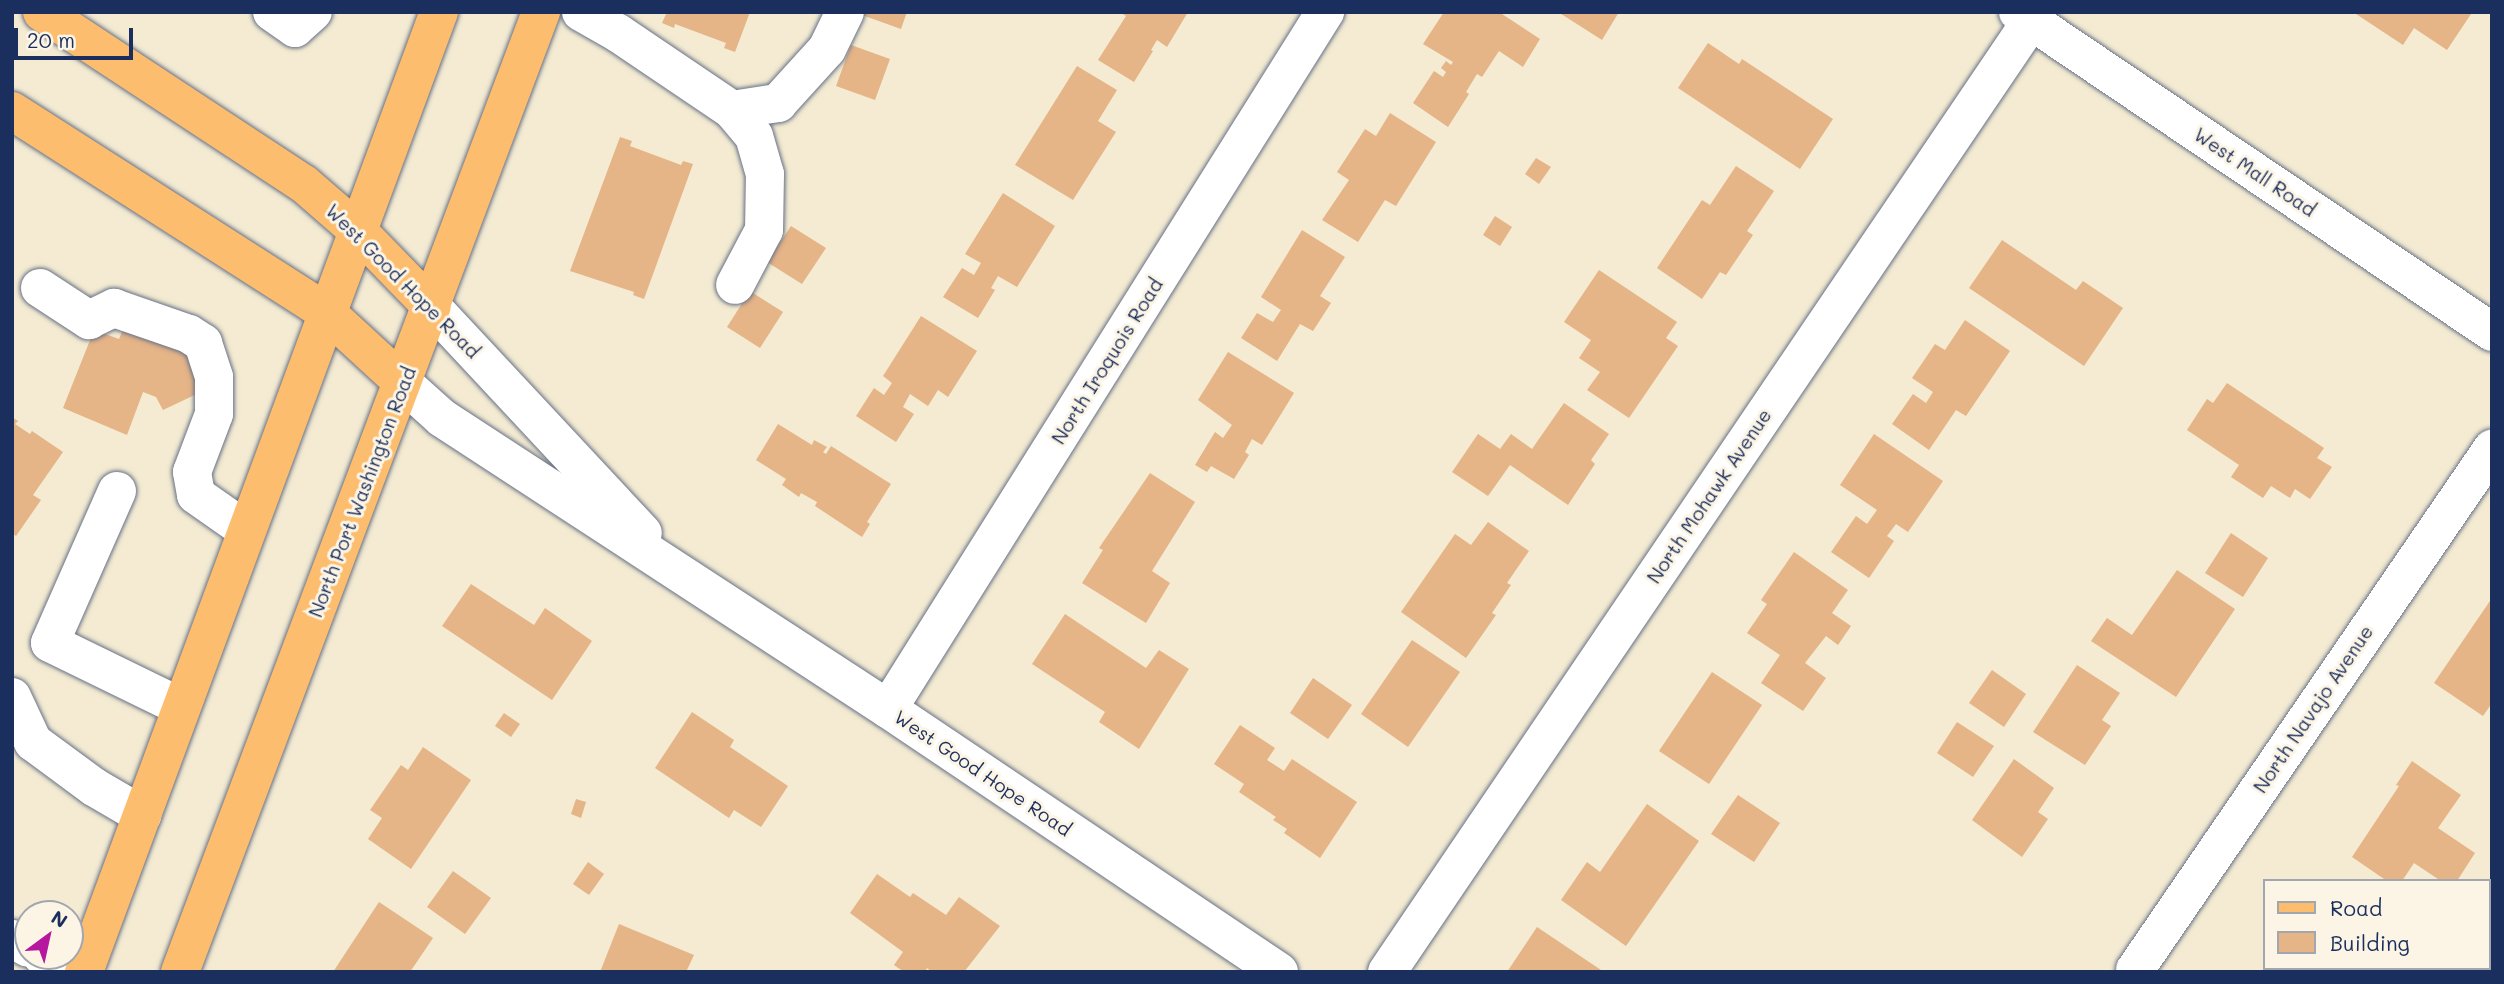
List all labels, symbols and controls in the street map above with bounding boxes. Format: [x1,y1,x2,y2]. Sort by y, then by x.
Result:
scale bar [18,14,136,58]
text: 20 m [27,26,75,53]
street label: West Mall Road [2190,123,2320,221]
street label: West Good Hope Road [321,199,485,363]
street label: North Iroquois Road [1047,274,1167,448]
street label: North Port Washington Road [304,364,420,620]
street label: North Mohawk Avenue [1642,404,1776,588]
street label: North Navajo Avenue [2248,621,2378,797]
street label: West Good Hope Road [890,705,1076,841]
legend [2262,879,2490,970]
text: Road [2330,894,2382,921]
north arrow [14,900,84,970]
text: N [47,904,72,933]
text: Building [2330,929,2410,956]

